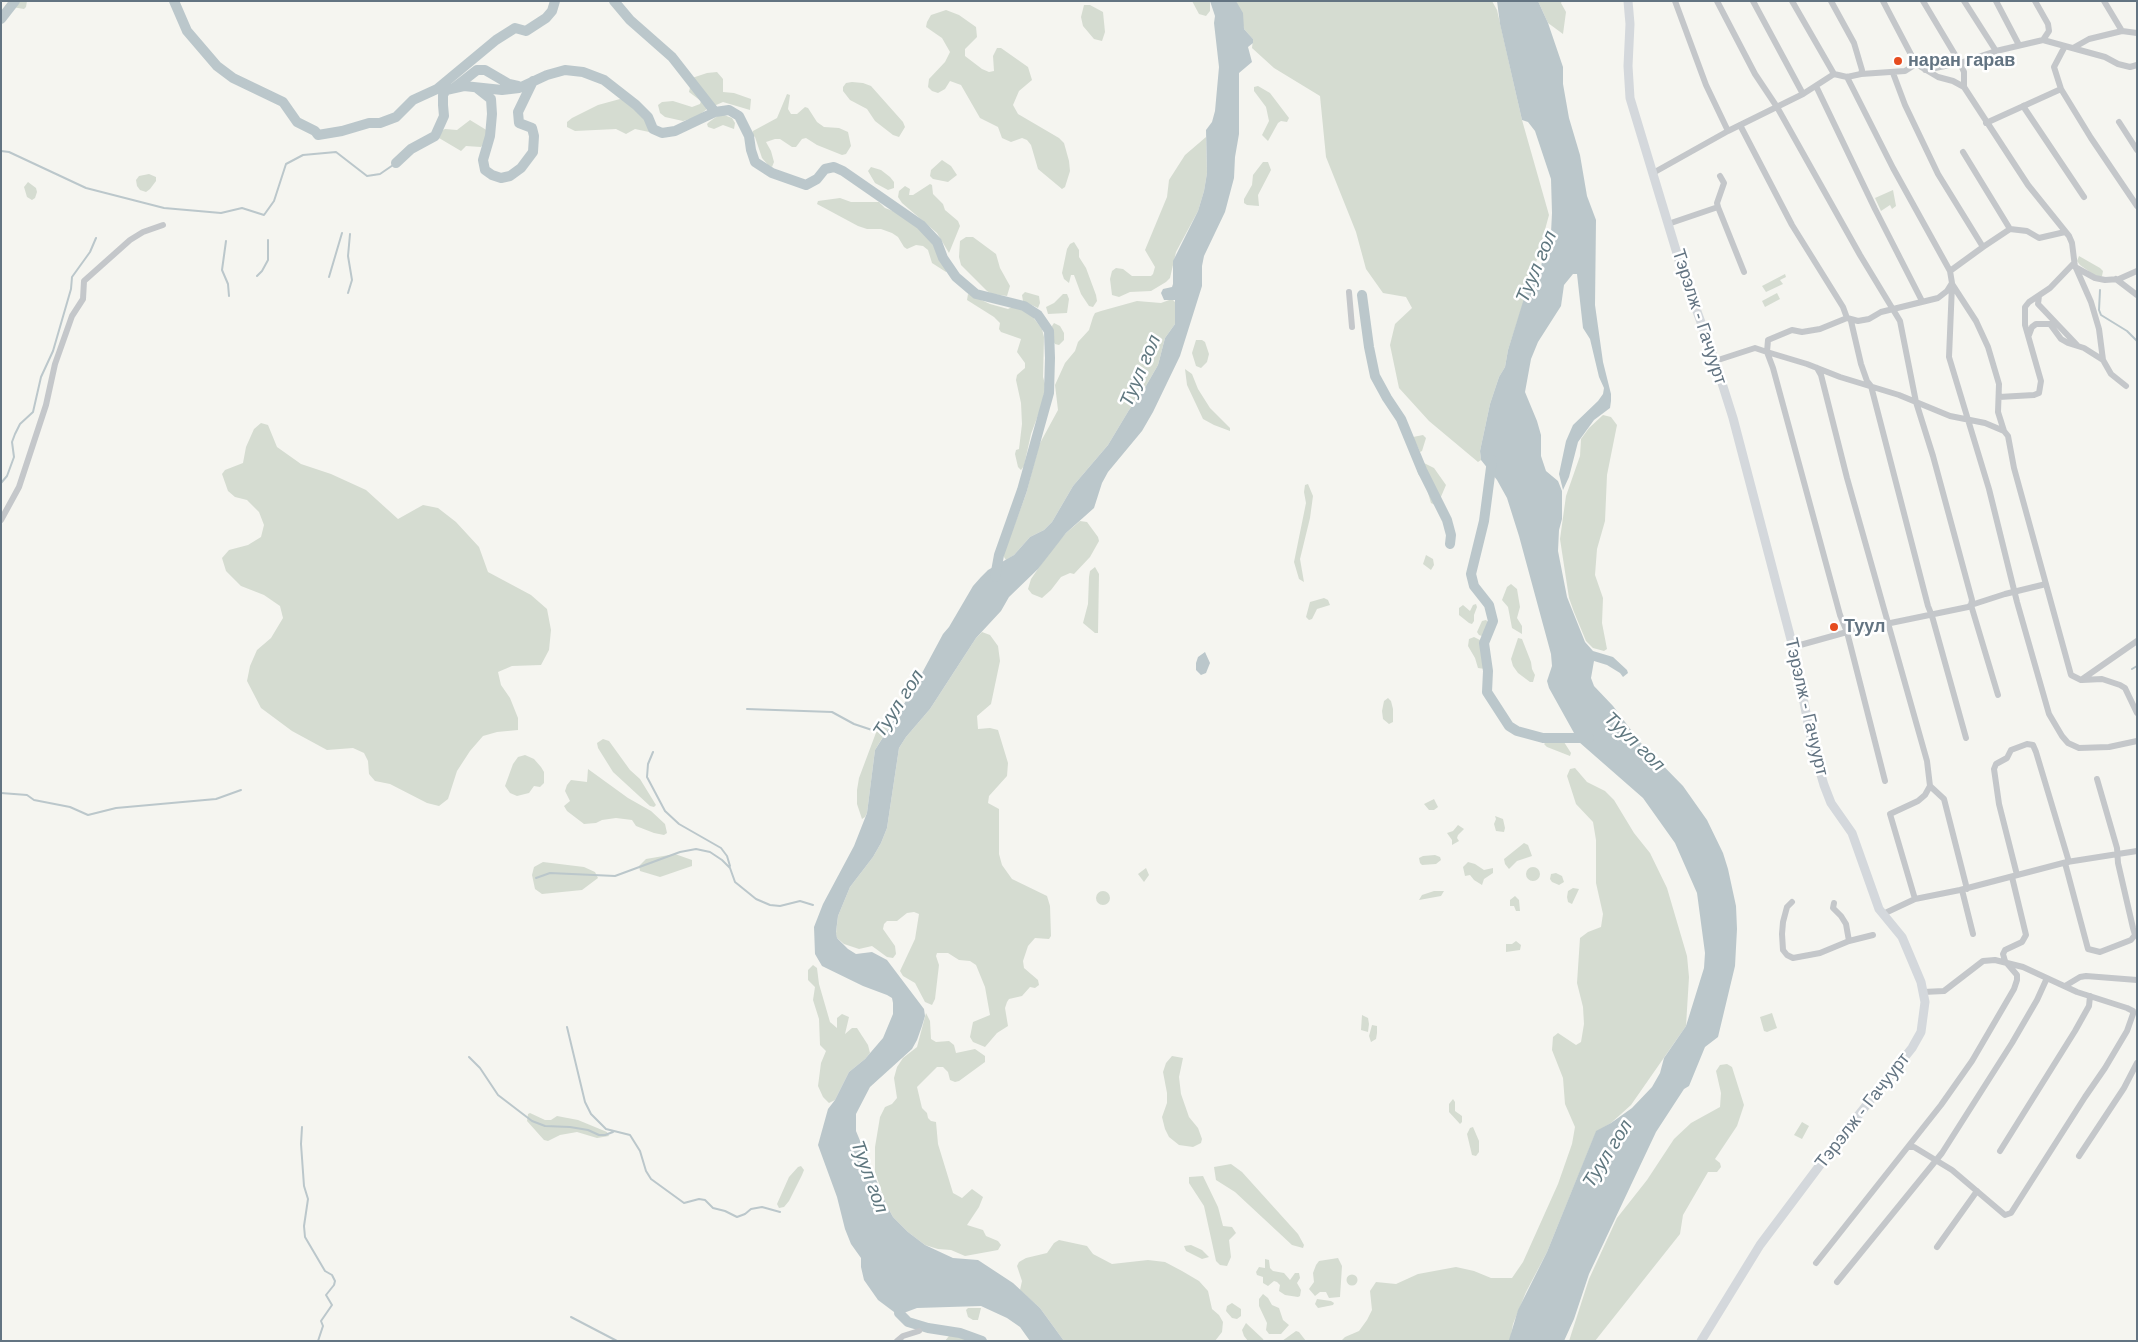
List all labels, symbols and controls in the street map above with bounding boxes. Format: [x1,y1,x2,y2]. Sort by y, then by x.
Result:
place label: наран гарав [1908,50,2015,72]
marker: наран гарав [1892,55,1904,67]
water label: Туул гол [1512,228,1562,306]
street label: Тэрэлж - Гачуурт [1667,247,1731,387]
water label: Туул гол [1116,332,1166,410]
place label: Туул [1844,616,1886,638]
marker: Туул [1828,621,1840,633]
street label: Тэрэлж - Гачуурт [1780,636,1832,778]
water label: Туул гол [869,666,929,742]
water label: Туул гол [1599,707,1669,777]
street label: Тэрэлж - Гачуурт [1811,1049,1915,1173]
water label: Туул гол [1578,1116,1638,1192]
water label: Туул гол [845,1137,893,1217]

